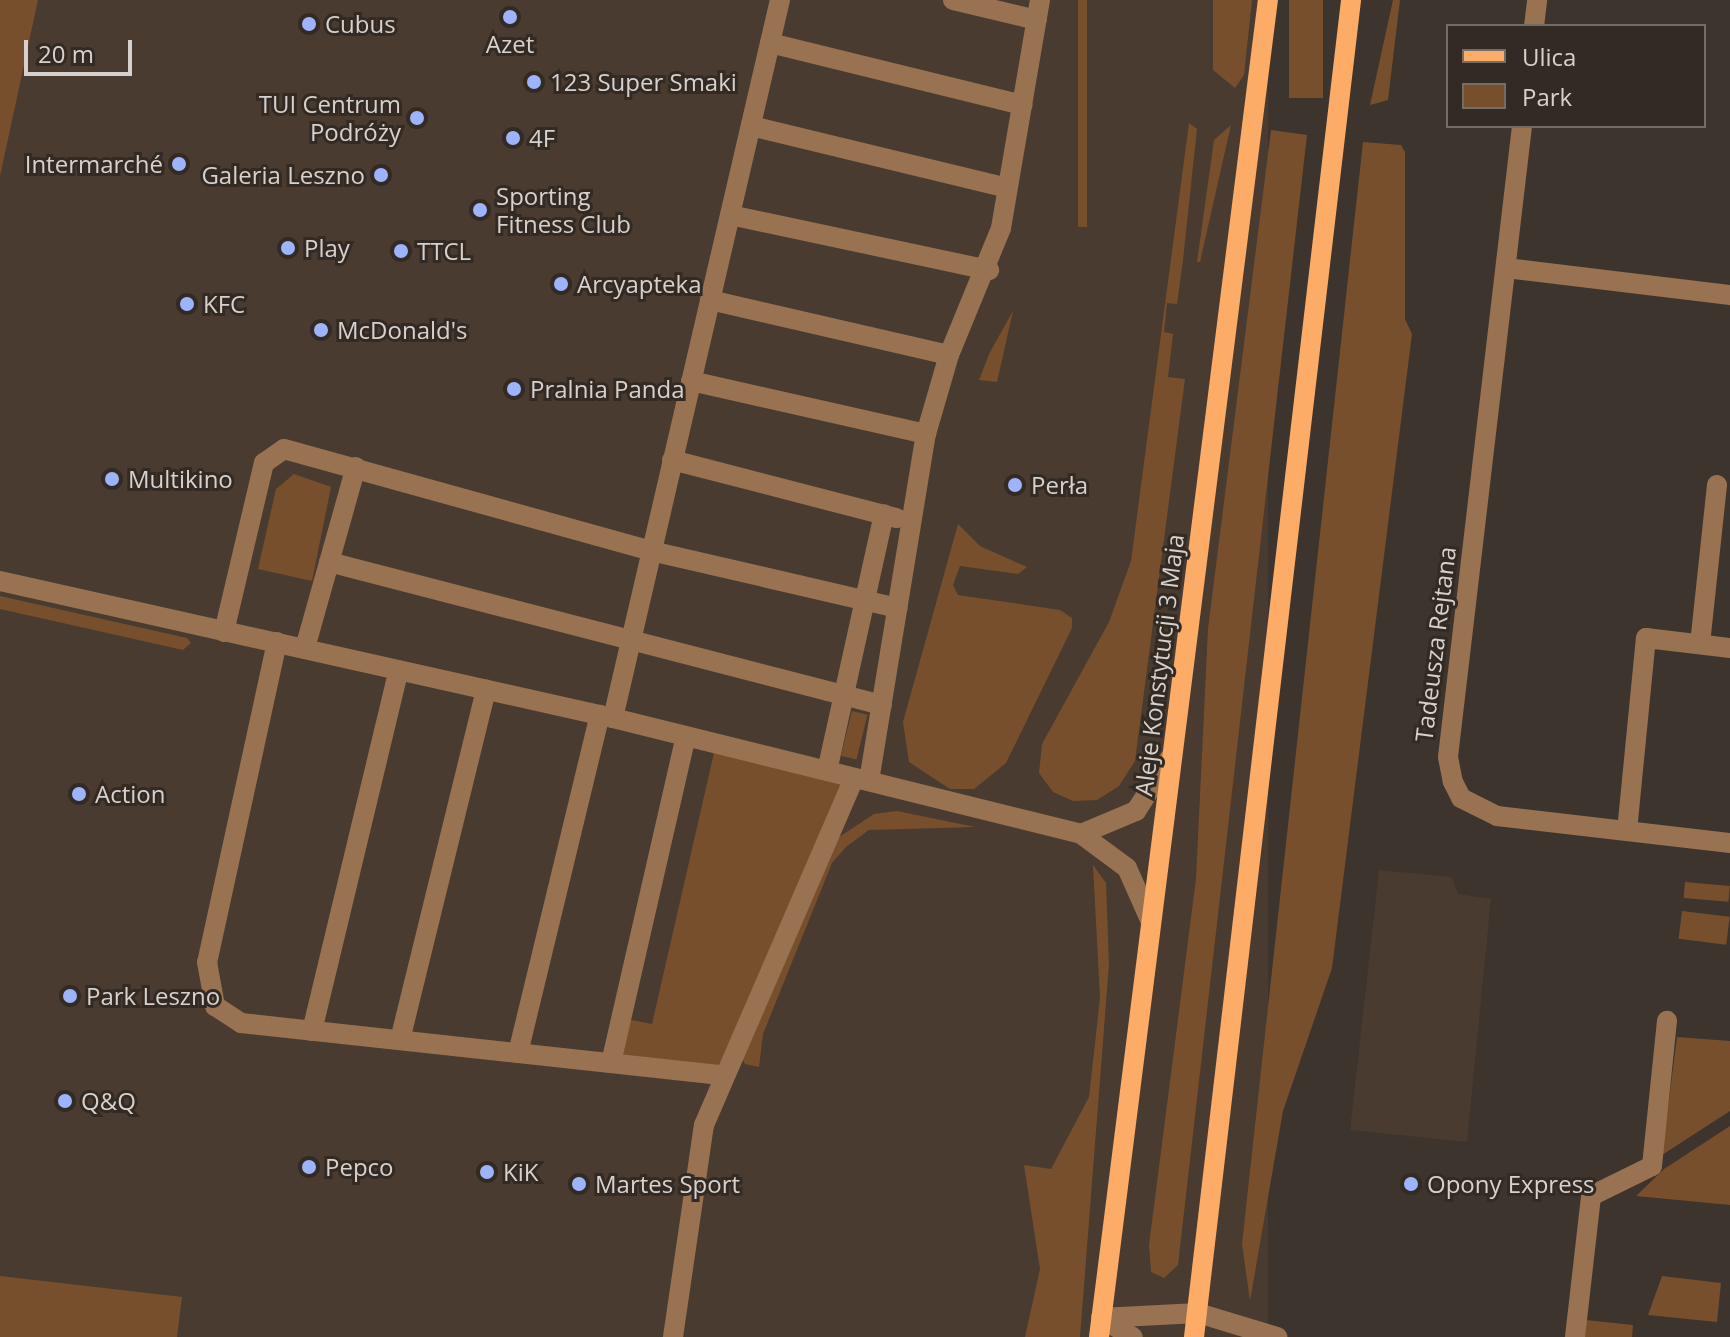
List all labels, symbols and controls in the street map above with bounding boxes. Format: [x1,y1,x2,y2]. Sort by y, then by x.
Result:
marker: Azet [501,8,519,26]
place label: Cubus [325,10,396,38]
marker: Cubus [300,15,318,33]
scale bar [28,24,136,74]
legend [1446,24,1706,128]
place label: Azet [486,30,534,58]
text: 20 m [38,37,94,70]
text: Ulica [1522,40,1576,73]
place label: 123 Super Smaki [550,68,737,96]
marker: 123 Super Smaki [525,73,543,91]
text: Park [1522,80,1572,113]
place label: TUI Centrum Podróży [259,90,401,146]
marker: TUI Centrum Podróży [408,109,426,127]
place label: 4F [529,124,555,152]
marker: 4F [504,129,522,147]
place label: Intermarché [25,150,163,178]
marker: Intermarché [170,155,188,173]
place label: Galeria Leszno [201,161,365,189]
marker: Galeria Leszno [372,166,390,184]
place label: Sporting Fitness Club [496,182,631,238]
marker: Sporting Fitness Club [471,201,489,219]
place label: Play [304,234,350,262]
place label: TTCL [417,237,471,265]
marker: Play [279,239,297,257]
marker: TTCL [392,242,410,260]
place label: Arcyapteka [577,270,702,298]
marker: Arcyapteka [552,275,570,293]
place label: KFC [203,290,245,318]
marker: KFC [178,295,196,313]
place label: McDonald's [337,316,467,344]
marker: McDonald's [312,321,330,339]
place label: Pralnia Panda [530,375,684,403]
marker: Pralnia Panda [505,380,523,398]
place label: Multikino [128,465,233,493]
marker: Multikino [103,470,121,488]
place label: Perła [1031,471,1088,499]
marker: Perła [1006,476,1024,494]
street label: Aleje Konstytucji 3 Maja [1129,532,1189,798]
street label: Tadeusza Rejtana [1409,545,1461,743]
place label: Action [95,780,165,808]
marker: Action [70,785,88,803]
place label: Park Leszno [86,982,220,1010]
marker: Park Leszno [61,987,79,1005]
place label: Q&Q [81,1087,136,1115]
marker: Q&Q [56,1092,74,1110]
place label: Pepco [325,1153,394,1181]
marker: Pepco [300,1158,318,1176]
place label: KiK [503,1158,538,1186]
marker: KiK [478,1163,496,1181]
place label: Martes Sport [595,1170,740,1198]
place label: Opony Express [1427,1170,1595,1198]
marker: Martes Sport [570,1175,588,1193]
marker: Opony Express [1402,1175,1420,1193]

